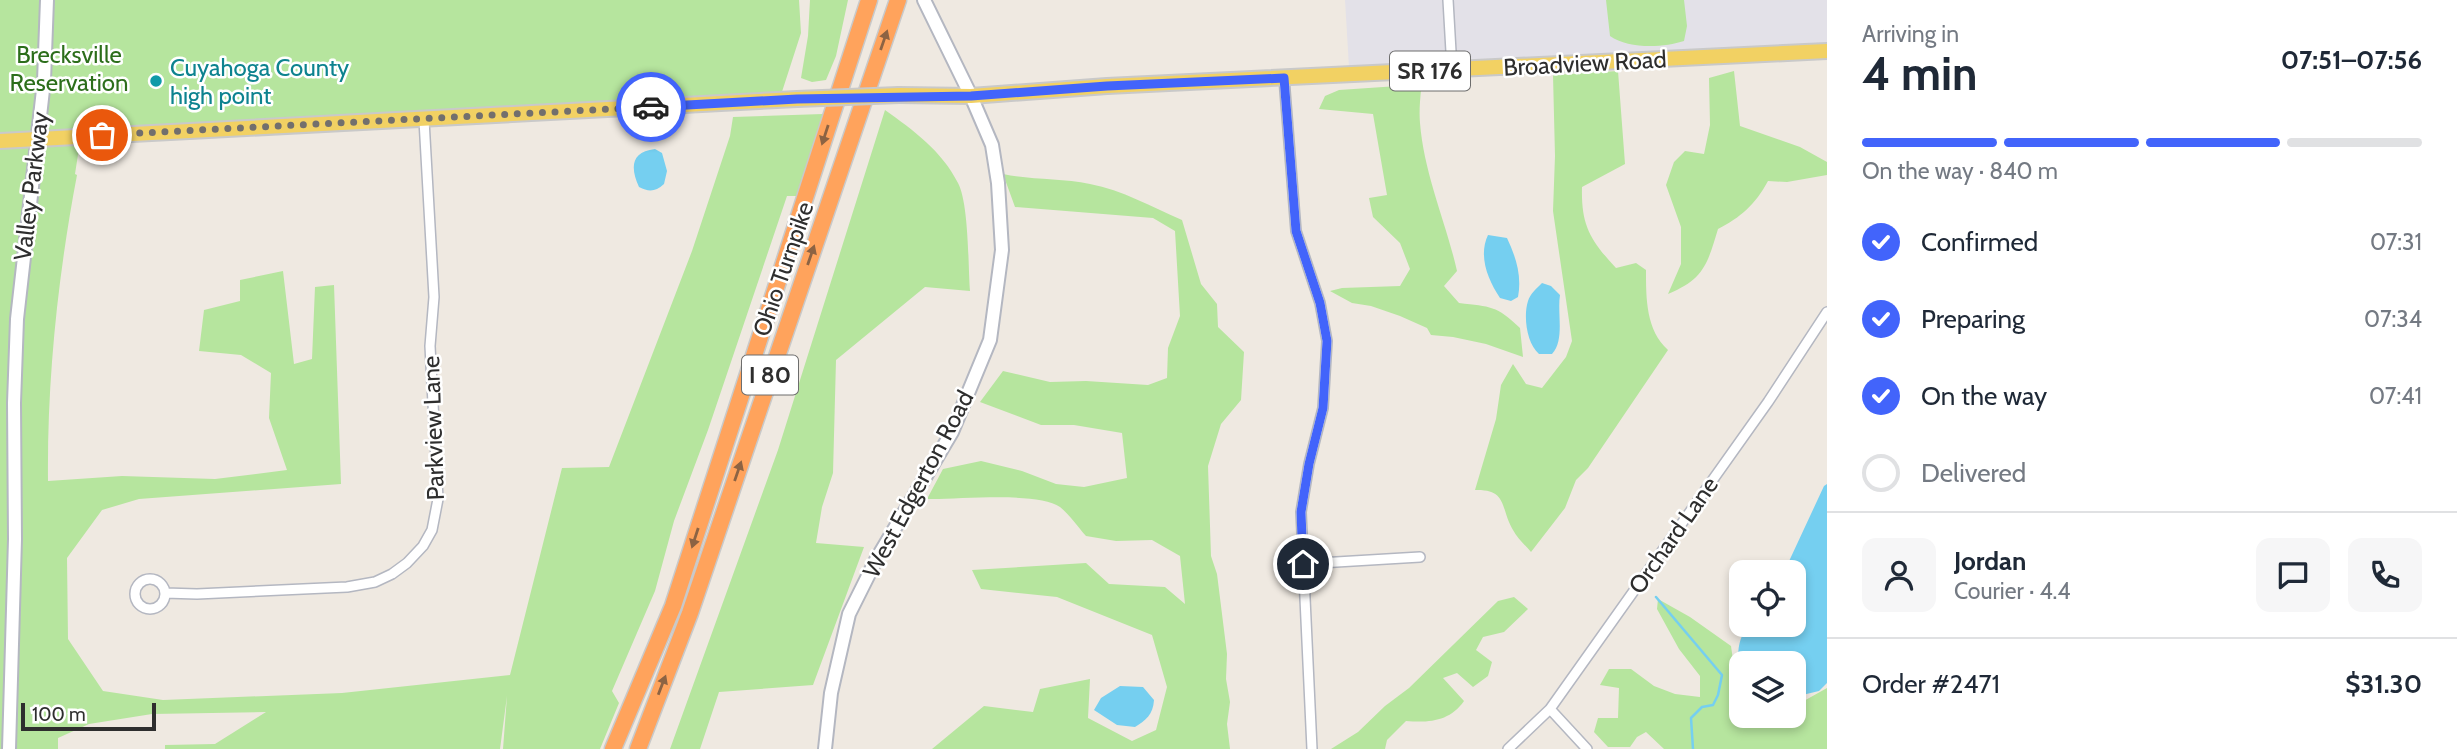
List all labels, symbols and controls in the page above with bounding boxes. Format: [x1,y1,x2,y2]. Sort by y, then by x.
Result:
text: Arriving in [1862,20,1959,48]
one-way arrow [879,29,890,50]
park label: Brecksville Reservation [10,40,128,97]
street label: Broadview Road [1503,44,1667,82]
text: 07:51–07:56 [2281,44,2422,76]
text: 4 min [1862,46,1977,102]
road number: SR 176 [1390,52,1470,90]
place label: Cuyahoga County high point [170,53,349,110]
courier [616,72,686,142]
marker: Cuyahoga County high point [148,73,164,89]
icon: car [632,88,670,126]
pin [72,105,132,165]
street label: Valley Parkway [7,110,55,262]
icon: bag [83,116,121,154]
one-way arrow [819,125,830,146]
text: On the way · 840 m [1862,157,2058,185]
street label: Ohio Turnpike [746,198,820,340]
icon: check [1862,223,1900,261]
text: Confirmed [1921,226,2038,258]
text: 07:31 [2370,228,2422,256]
one-way arrow [806,245,817,266]
icon: check [1862,300,1900,338]
text: Preparing [1921,303,2025,335]
text: 07:34 [2364,305,2422,333]
street label: Parkview Lane [416,355,450,501]
road number: I 80 [742,356,798,394]
icon: check [1862,377,1900,415]
text: On the way [1921,380,2047,412]
text: 07:41 [2369,382,2422,410]
street label: West Edgerton Road [856,386,980,582]
text: Delivered [1921,457,2026,489]
one-way arrow [733,460,744,481]
street label: Orchard Lane [1622,471,1724,599]
one-way arrow [689,527,700,548]
pin [1273,534,1333,594]
button: person [1862,538,1936,612]
button: chat [2256,538,2330,612]
button: phone [2348,538,2422,612]
icon: home [1284,545,1322,583]
text: Jordan [1954,545,2026,577]
map controls [1729,560,1806,728]
button: locate [1729,560,1806,637]
text: Courier · 4.4 [1954,577,2071,605]
button: layers [1729,651,1806,728]
text: Order #2471 [1862,668,2000,700]
text: $31.30 [2345,668,2422,700]
one-way arrow [657,675,668,696]
scale bar [21,700,156,732]
text: 100 m [32,703,86,726]

